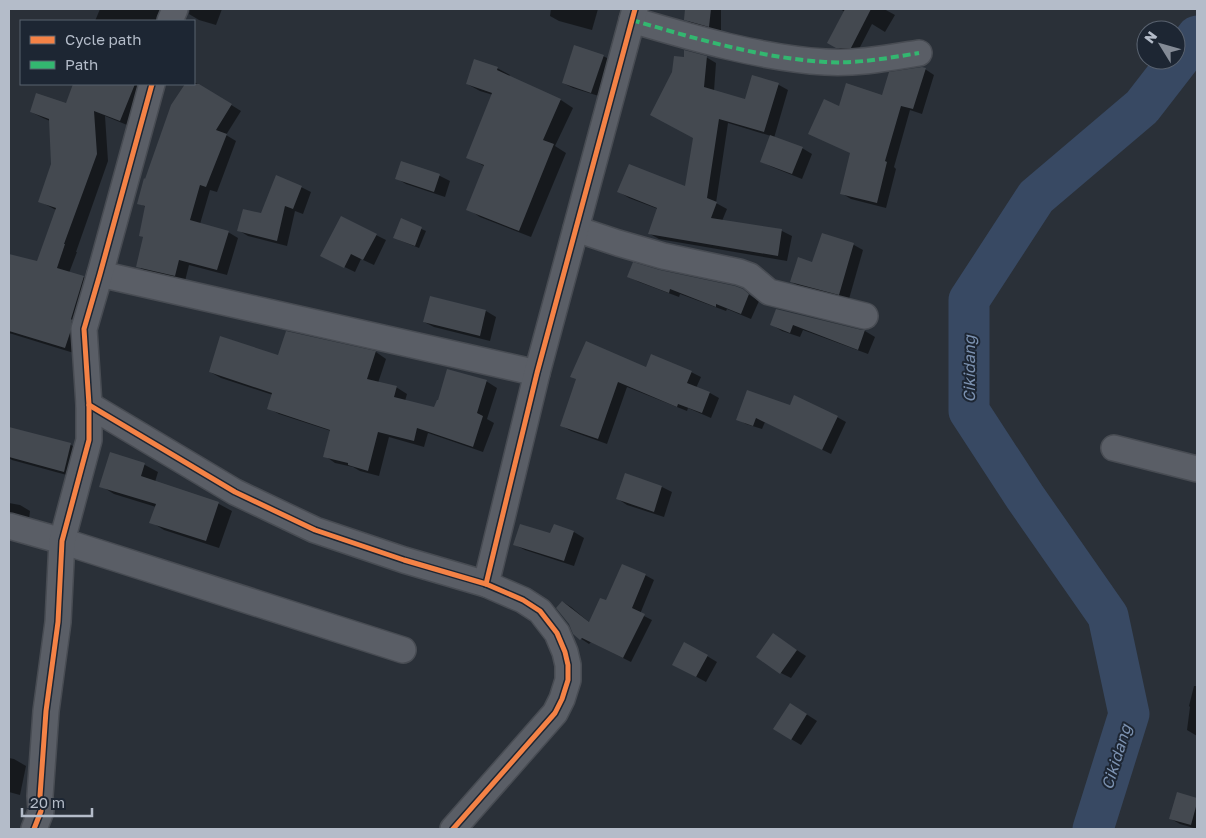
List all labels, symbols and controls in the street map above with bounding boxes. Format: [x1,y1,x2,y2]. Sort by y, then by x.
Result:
legend [20,20,195,85]
north arrow [1136,20,1186,70]
text: N [1140,28,1160,46]
text: Cycle path [65,30,141,48]
text: Path [65,55,98,73]
water label: Cikidang [959,334,979,403]
water label: Cikidang [1097,721,1136,792]
scale bar [22,786,92,818]
text: 20 m [30,793,65,811]

